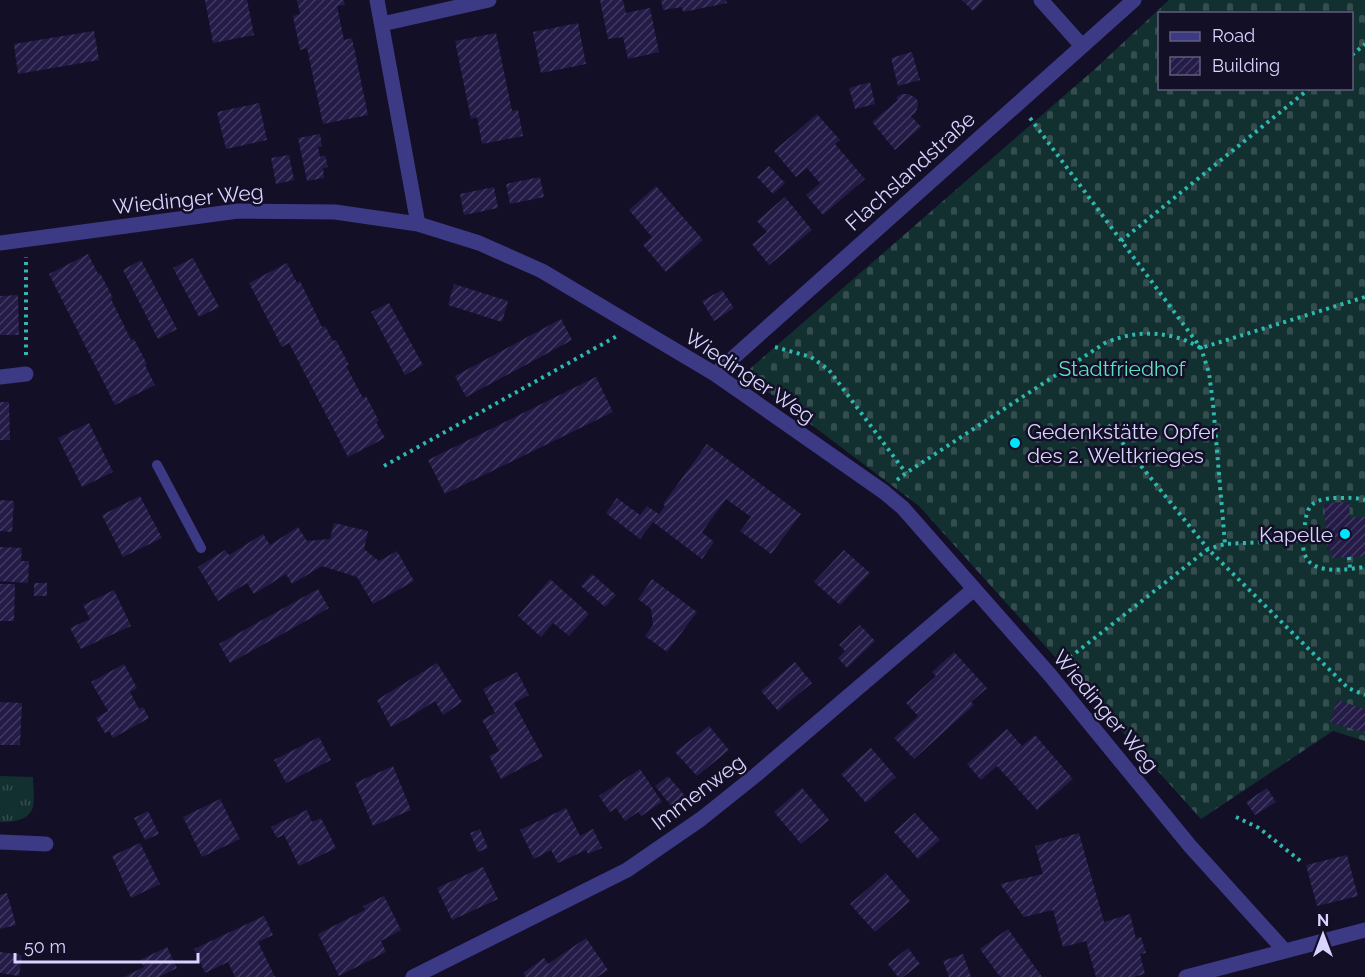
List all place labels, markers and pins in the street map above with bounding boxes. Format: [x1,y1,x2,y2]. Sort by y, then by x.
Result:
place label: Gedenkstätte Opfer des 2. Weltkrieges [1027,419,1219,468]
marker: Gedenkstätte Opfer des 2. Weltkrieges [1008,436,1022,450]
place label: Kapelle [1259,522,1333,547]
marker: Kapelle [1338,527,1352,541]

